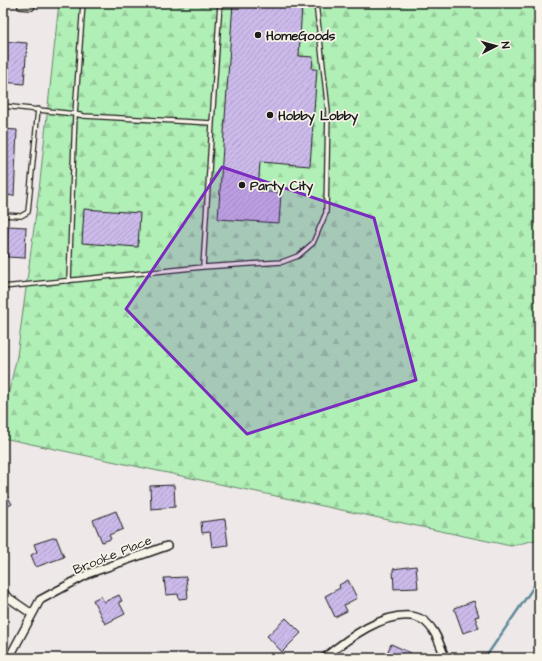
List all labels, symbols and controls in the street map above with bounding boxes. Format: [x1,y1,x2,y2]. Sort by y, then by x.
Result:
north arrow [476,26,516,66]
place label: HomeGoods [266,27,336,45]
marker: HomeGoods [253,30,263,40]
text: N [498,41,513,49]
place label: Hobby Lobby [278,107,359,126]
marker: Hobby Lobby [265,110,275,120]
place label: Party City [250,177,314,196]
marker: Party City [237,180,247,190]
street label: Brooke Place [70,531,154,579]

